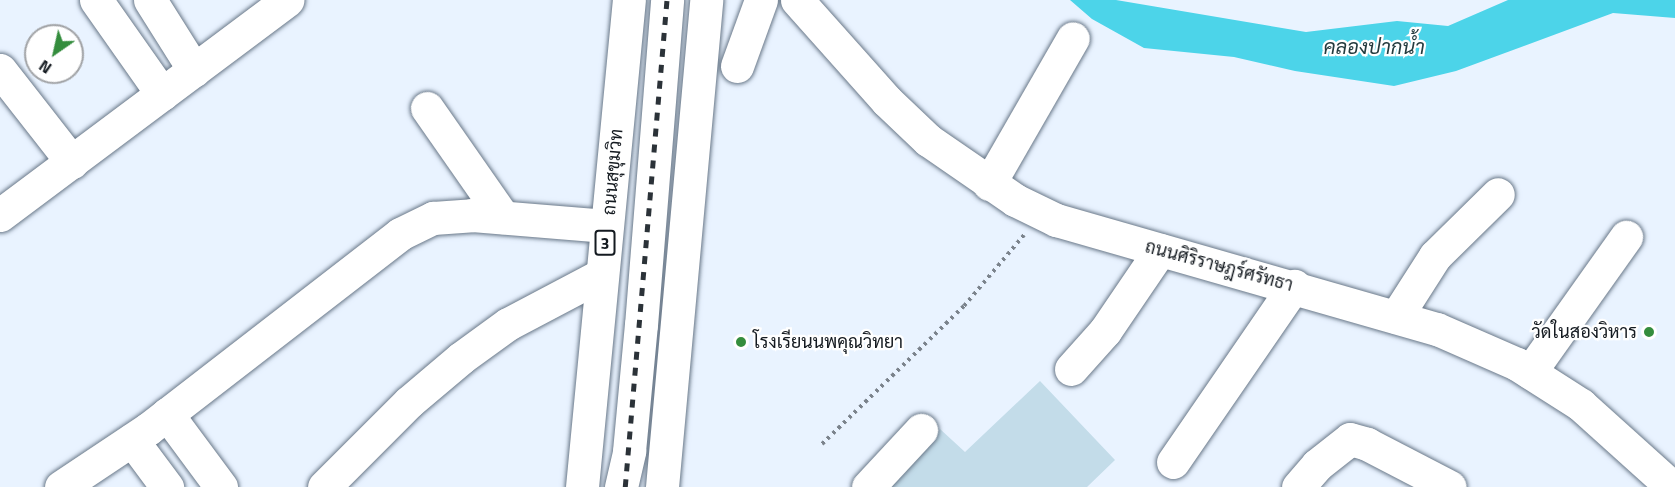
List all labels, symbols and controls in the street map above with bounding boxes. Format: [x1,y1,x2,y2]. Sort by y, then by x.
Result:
north arrow [24,24,84,84]
water label: คลองปากน้ำ [1323,34,1425,58]
text: N [34,54,56,80]
street label: ถนนสุขุมวิท [598,128,628,216]
road number: 3 [594,230,616,256]
street label: ถนนศิริราษฎร์ศรัทธา [1143,236,1295,296]
place label: วัดในสองวิหาร [1532,321,1637,343]
marker: วัดในสองวิหาร [1642,325,1656,339]
place label: โรงเรียนนพคุณวิทยา [753,331,903,353]
marker: โรงเรียนนพคุณวิทยา [734,335,748,349]

